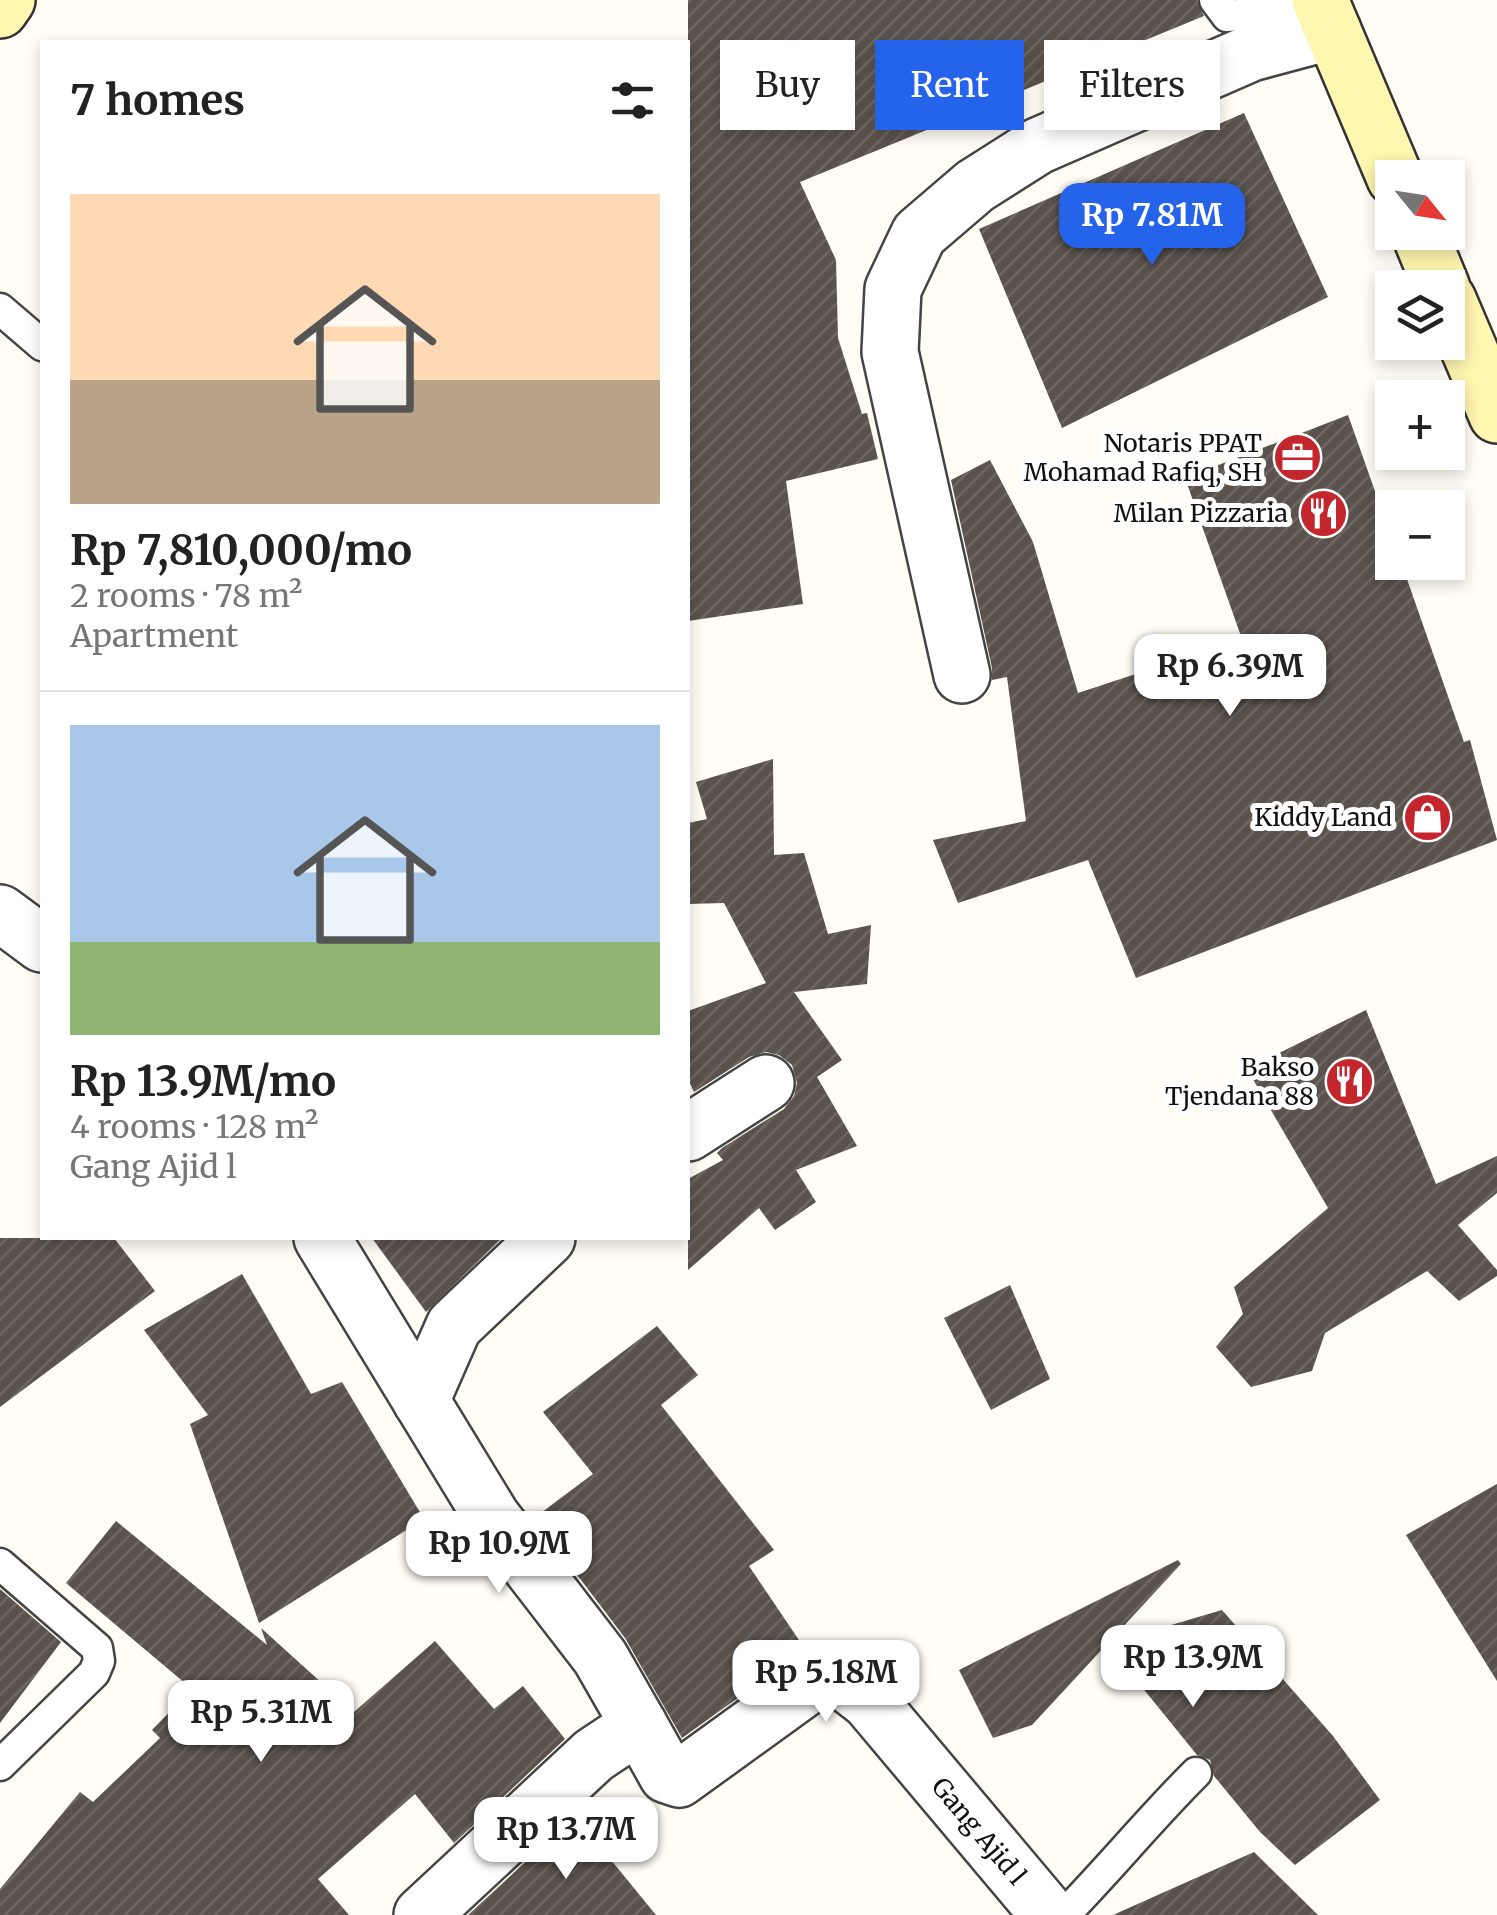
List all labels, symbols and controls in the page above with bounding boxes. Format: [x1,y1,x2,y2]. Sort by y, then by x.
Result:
chip: Buy [720,40,855,130]
chip: Rent [875,40,1024,130]
chip: Filters [1044,40,1220,130]
icon: filters [605,73,660,128]
text: 7 homes [70,74,245,126]
north arrow [1375,160,1465,250]
map controls [1375,160,1465,580]
pin: Rp 7.81M [1049,183,1255,268]
text: Rp 7.81M [1081,195,1223,235]
icon: home [275,259,455,439]
button: layers [1375,270,1465,360]
button: + [1375,380,1465,470]
place label: Notaris PPAT Mohamad Rafiq, SH [1023,427,1262,488]
office icon: Notaris PPAT Mohamad Rafiq, SH [1271,431,1323,483]
restaurant icon: Milan Pizzaria [1297,487,1349,539]
button: − [1375,490,1465,580]
place label: Milan Pizzaria [1113,497,1288,529]
text: Rp 7,810,000/mo [70,524,412,576]
text: 2 rooms · 78 m² [70,576,302,616]
text: Apartment [70,616,238,656]
pin: Rp 6.39M [1127,634,1333,719]
text: Rp 6.39M [1156,646,1304,686]
icon: home [275,790,455,970]
shop icon: Kiddy Land [1401,791,1453,843]
place label: Kiddy Land [1254,801,1392,833]
place label: Bakso Tjendana 88 [1165,1051,1314,1112]
text: Rp 13.9M/mo [70,1055,336,1107]
restaurant icon: Bakso Tjendana 88 [1323,1055,1375,1107]
text: 4 rooms · 128 m² [70,1107,318,1147]
text: Gang Ajid l [70,1147,236,1187]
pin: Rp 10.9M [396,1511,602,1596]
text: Rp 10.9M [428,1523,570,1563]
pin: Rp 13.9M [1090,1625,1296,1710]
text: Rp 13.9M [1123,1637,1263,1677]
pin: Rp 5.18M [723,1640,929,1725]
text: Rp 5.18M [754,1652,898,1692]
pin: Rp 5.31M [158,1680,364,1765]
text: Rp 5.31M [190,1692,332,1732]
street label: Gang Ajid l [925,1771,1033,1891]
pin: Rp 13.7M [463,1797,669,1882]
text: Rp 13.7M [496,1809,636,1849]

